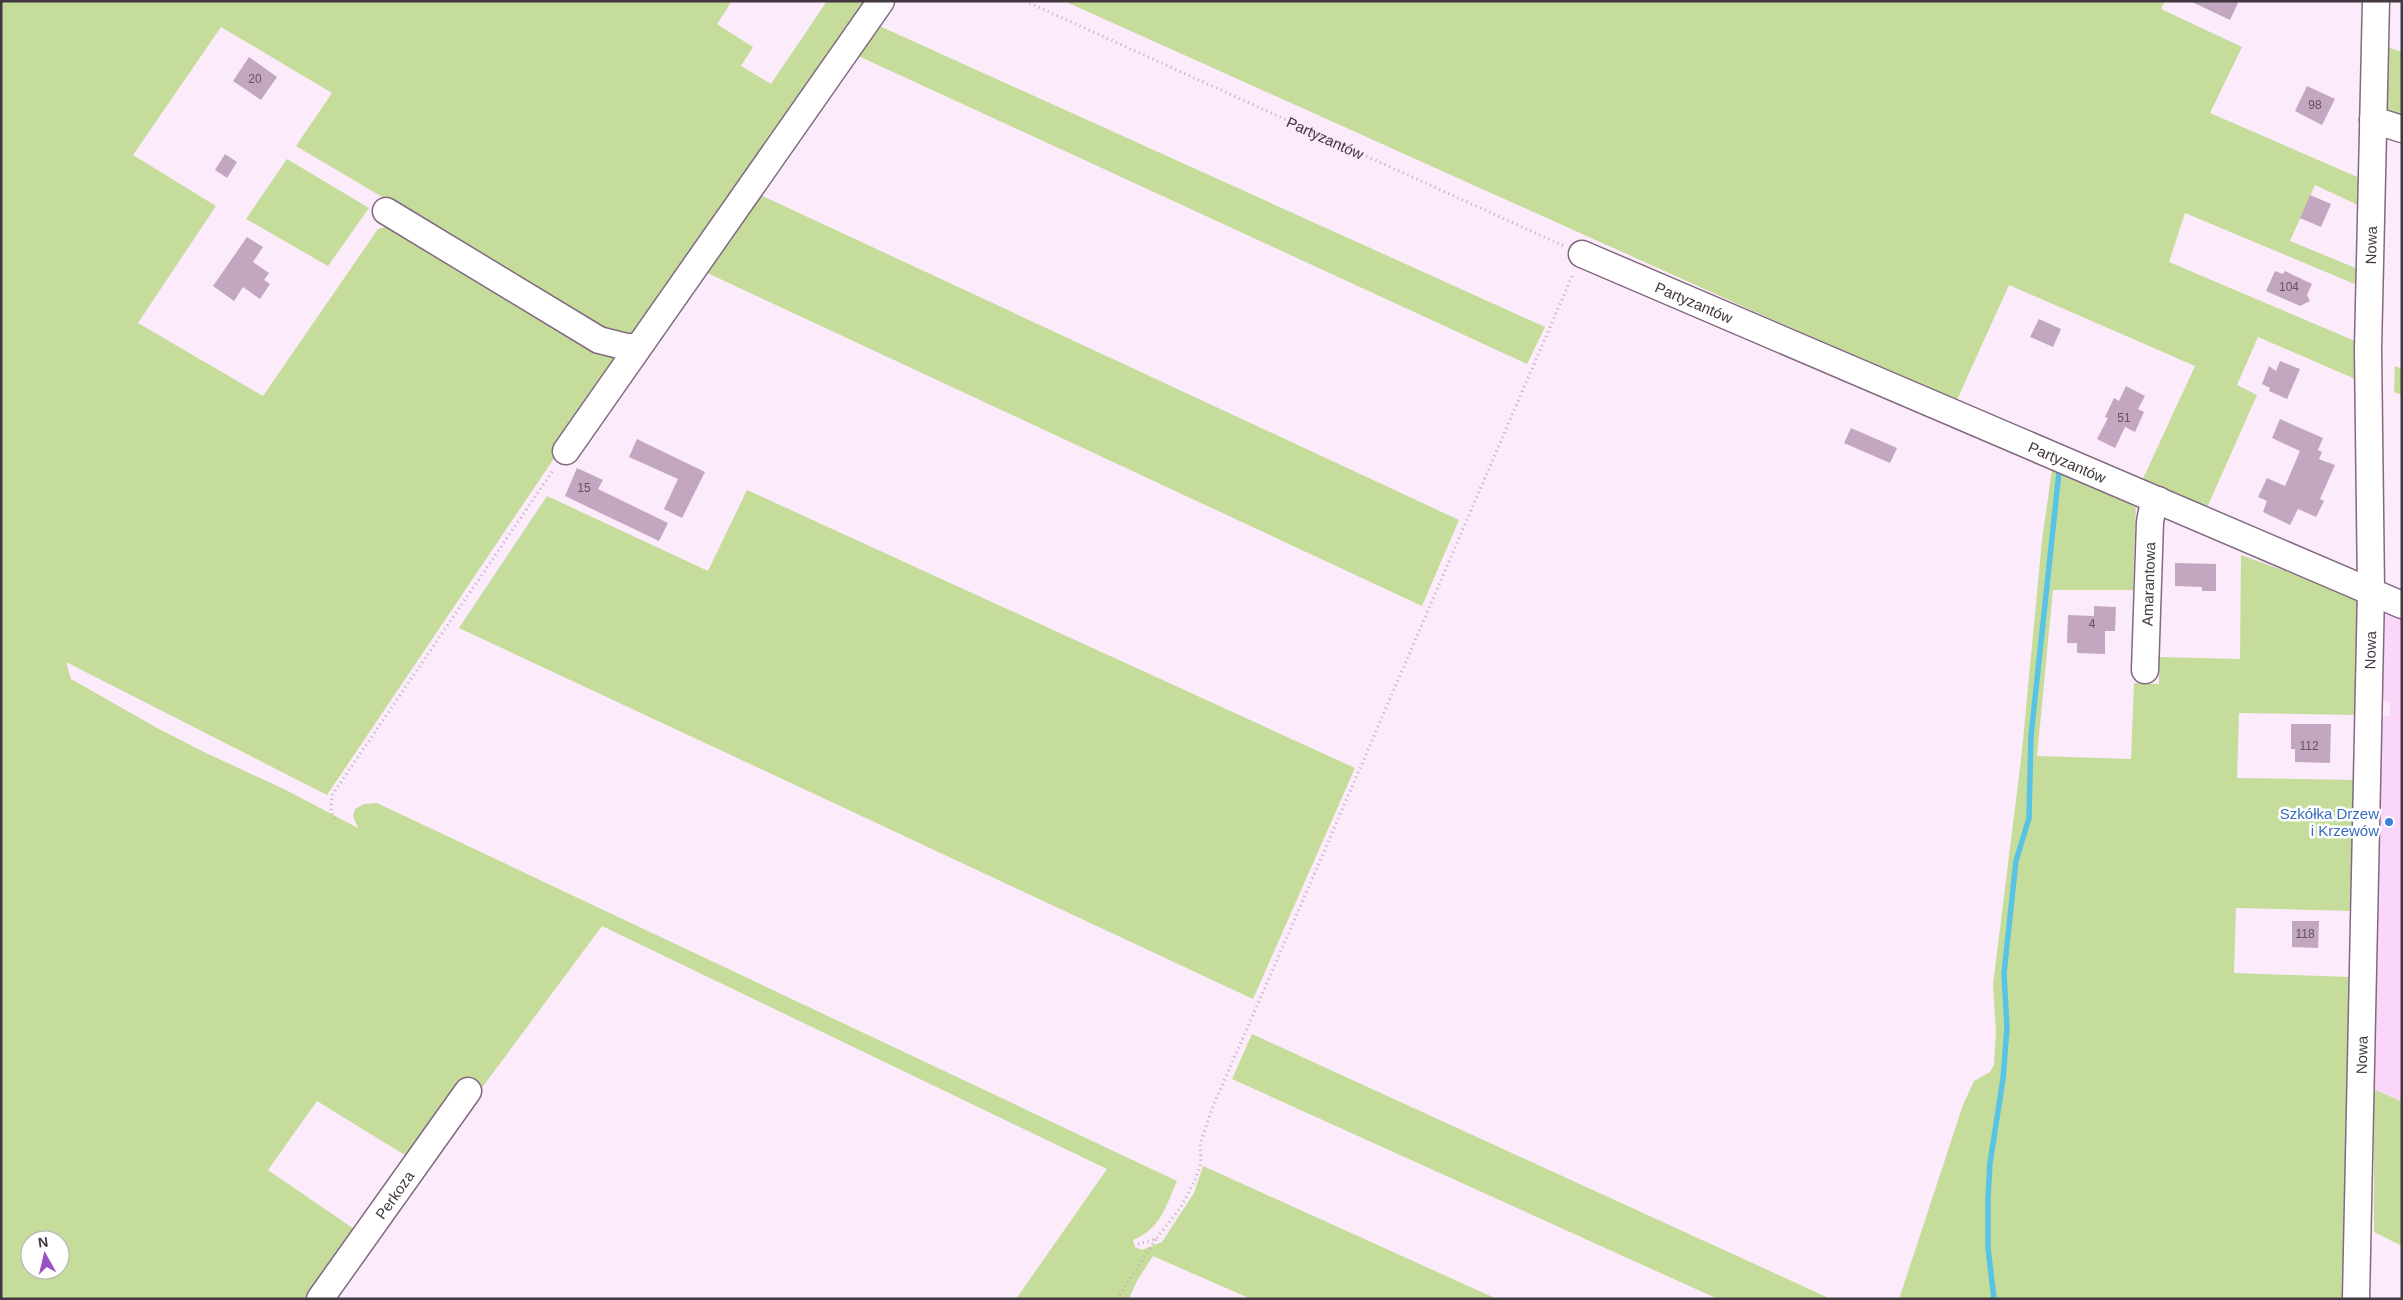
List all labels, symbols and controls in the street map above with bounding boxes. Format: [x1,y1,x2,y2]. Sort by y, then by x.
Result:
house number: 20 [248,72,262,86]
house number: 98 [2308,98,2322,112]
street label: Partyzantów [1284,113,1367,162]
street label: Nowa [2361,225,2379,265]
street label: Partyzantów [1653,278,1736,326]
house number: 104 [2279,280,2299,294]
house number: 51 [2117,411,2131,425]
street label: Partyzantów [2026,438,2109,486]
house number: 15 [577,481,591,495]
street label: Amarantowa [2138,541,2158,626]
house number: 4 [2089,617,2096,631]
street label: Nowa [2361,630,2379,670]
house number: 112 [2299,739,2319,753]
place label: Szkółka Drzew i Krzewów [2280,805,2379,839]
marker: Szkółka Drzew i Krzewów [2383,816,2395,828]
house number: 118 [2295,927,2315,941]
street label: Nowa [2352,1035,2370,1074]
street label: Perkoza [371,1167,417,1222]
north arrow [20,1230,70,1280]
text: N [37,1233,49,1251]

